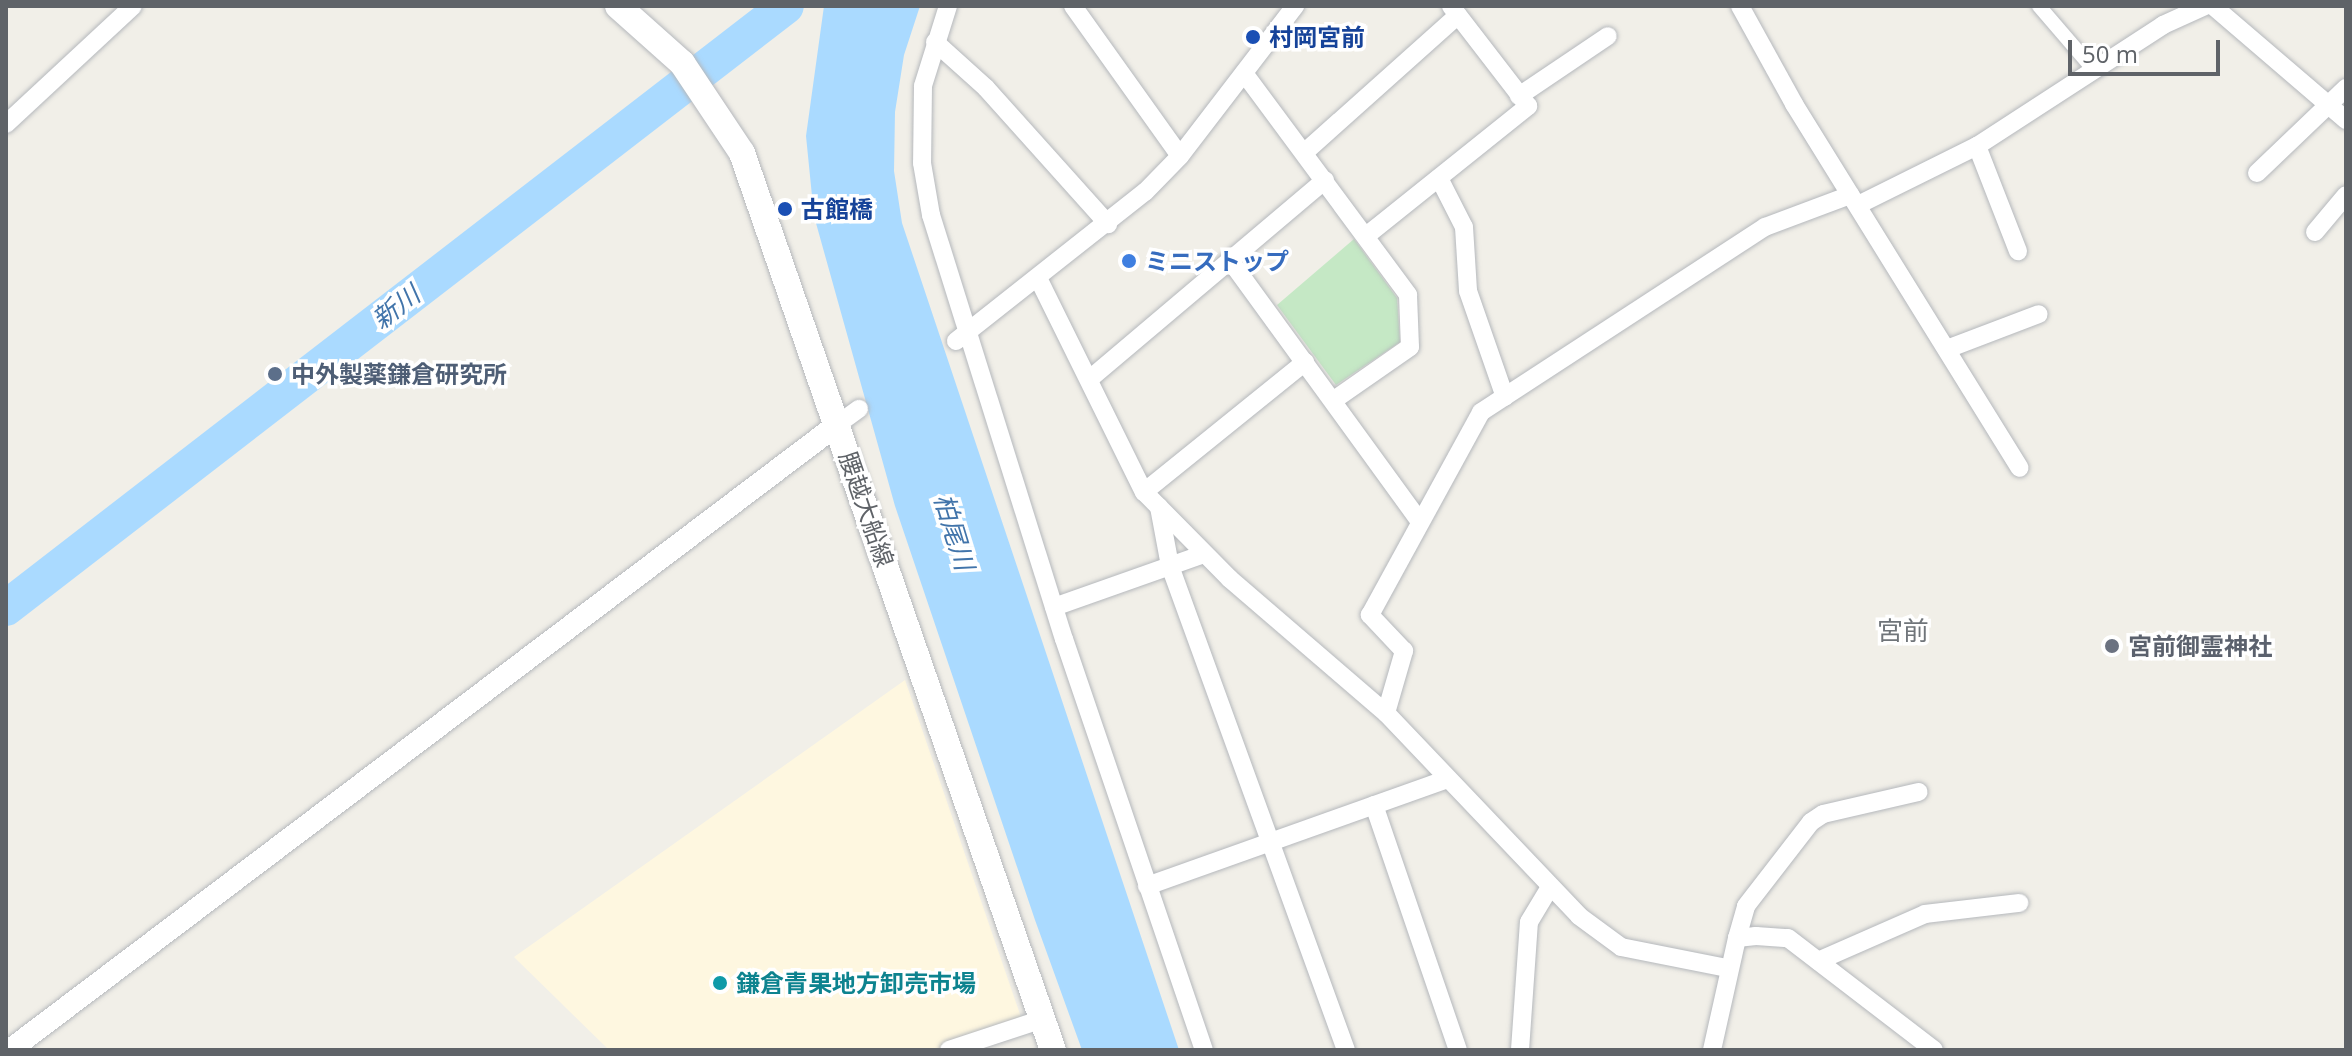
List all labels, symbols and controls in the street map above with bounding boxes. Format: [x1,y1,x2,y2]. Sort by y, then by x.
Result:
place label: 村岡宮前 [1269,23,1365,51]
scale bar [2072,24,2224,74]
marker: 村岡宮前 [1244,28,1262,46]
text: 50 m [2082,37,2138,70]
place label: 古館橋 [801,195,873,223]
marker: 古館橋 [776,200,794,218]
place label: ミニストップ [1145,247,1289,275]
marker: ミニストップ [1120,252,1138,270]
water label: 新川 [366,279,426,335]
place label: 中外製薬鎌倉研究所 [291,360,507,388]
marker: 中外製薬鎌倉研究所 [266,365,284,383]
street label: 腰越大船線 [834,448,900,570]
water label: 柏尾川 [928,490,980,574]
district label: 宮前 [1877,615,1929,647]
place label: 宮前御霊神社 [2128,632,2272,660]
marker: 宮前御霊神社 [2103,637,2121,655]
place label: 鎌倉青果地方卸売市場 [736,969,976,997]
marker: 鎌倉青果地方卸売市場 [711,974,729,992]

